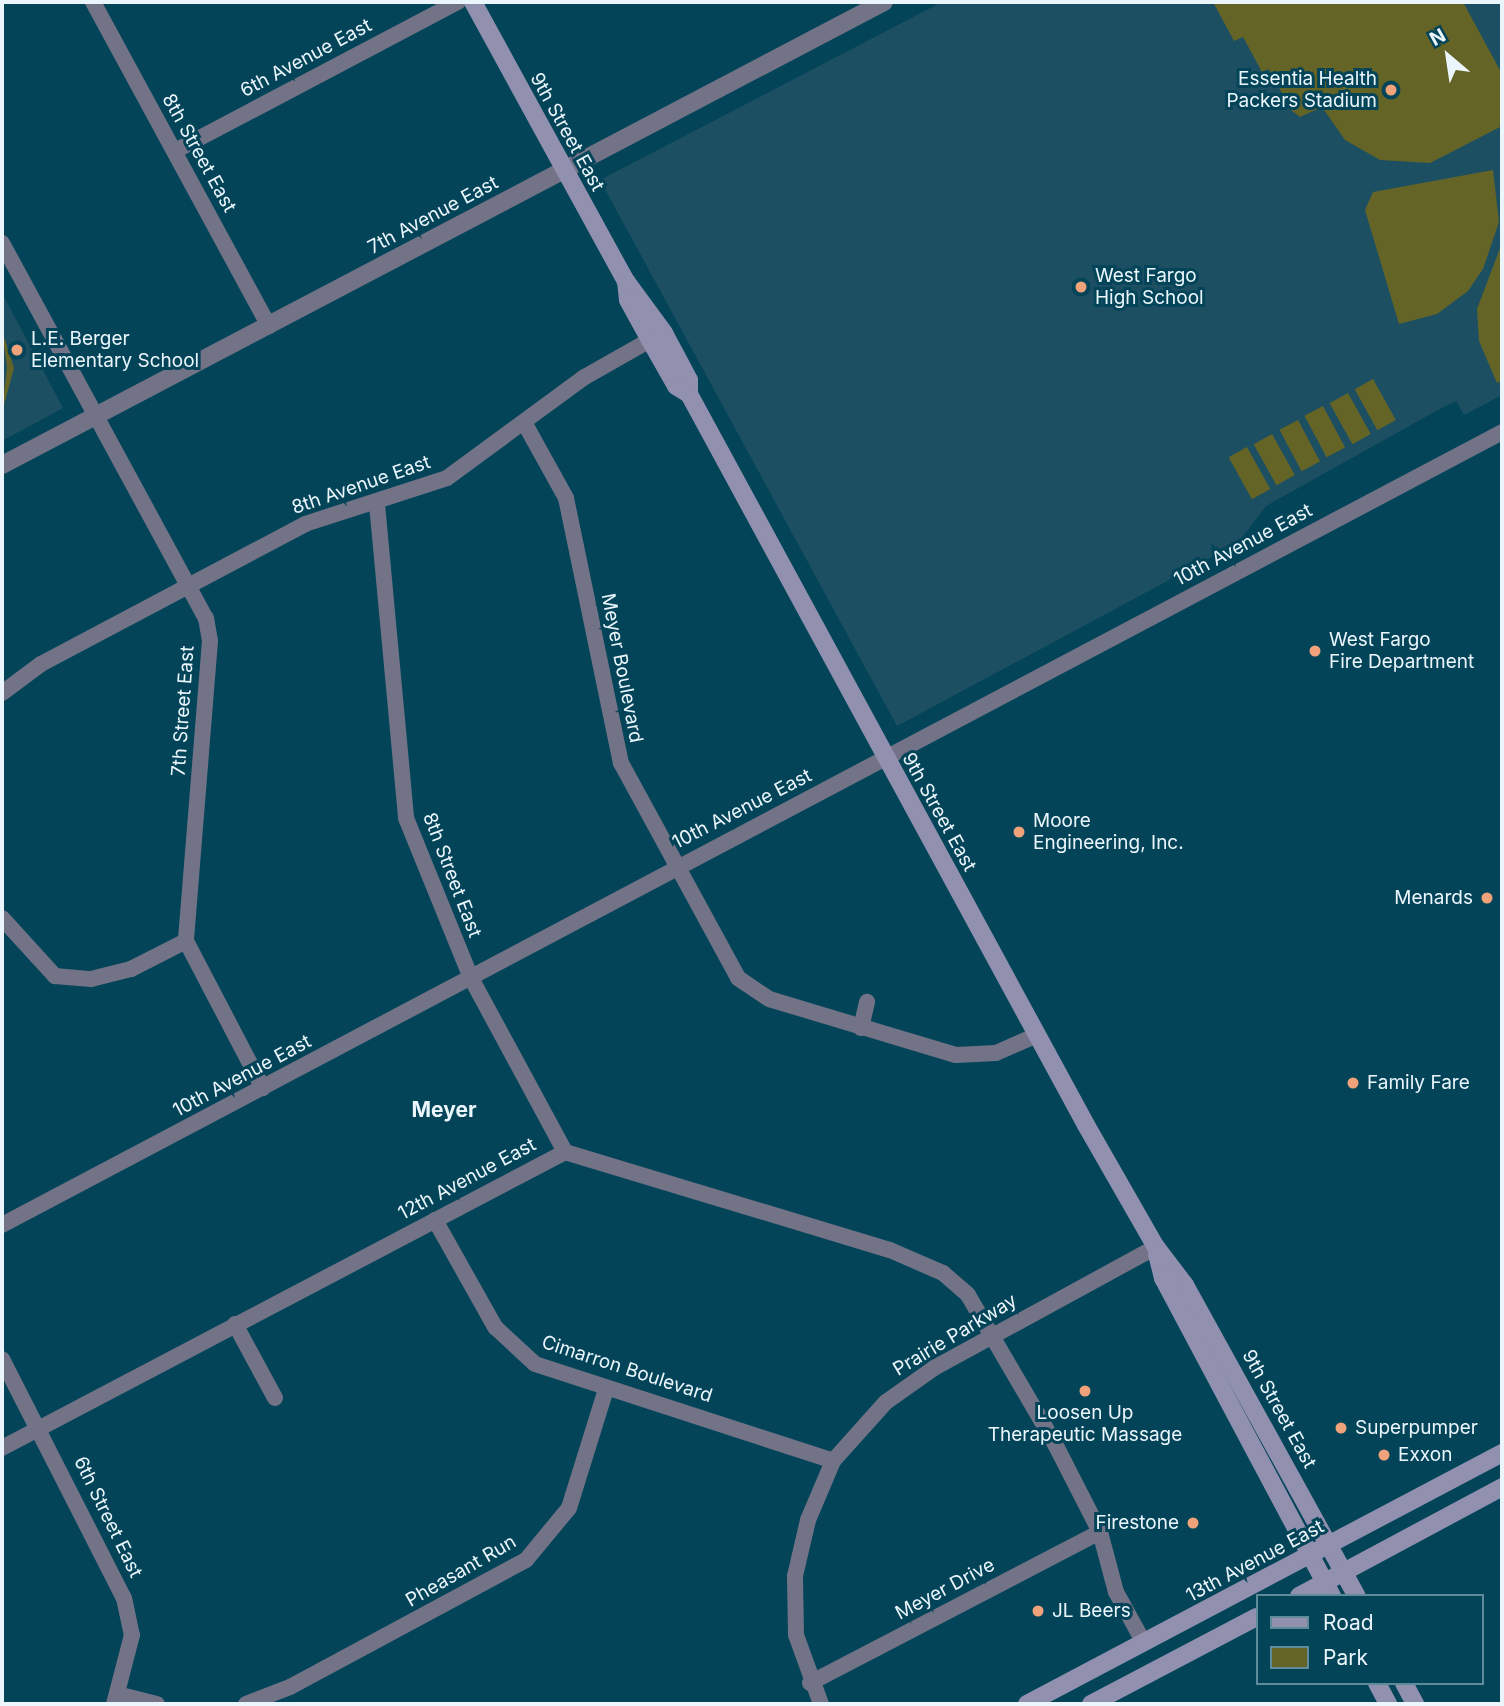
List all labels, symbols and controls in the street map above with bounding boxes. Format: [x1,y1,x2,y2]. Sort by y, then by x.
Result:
street label: 6th Avenue East [237,14,375,102]
north arrow [1413,21,1483,91]
text: N [1426,24,1449,51]
place label: Essentia Health Packers Stadium [1226,68,1377,112]
street label: 9th Street East [525,69,609,195]
marker: Essentia Health Packers Stadium [1383,82,1399,98]
street label: 8th Street East [157,90,241,216]
street label: 7th Avenue East [364,171,502,259]
place label: West Fargo High School [1095,265,1204,309]
marker: West Fargo High School [1073,279,1089,295]
place label: L.E. Berger Elementary School [31,328,199,372]
marker: L.E. Berger Elementary School [9,342,25,358]
street label: 8th Avenue East [289,451,433,519]
street label: 10th Avenue East [1170,499,1316,591]
street label: Meyer Boulevard [596,591,648,745]
place label: West Fargo Fire Department [1329,629,1474,673]
marker: West Fargo Fire Department [1307,643,1323,659]
street label: 7th Street East [167,645,199,777]
street label: 9th Street East [897,749,981,875]
street label: 10th Avenue East [669,764,815,854]
street label: 8th Street East [418,809,486,941]
place label: Moore Engineering, Inc. [1033,810,1184,854]
marker: Moore Engineering, Inc. [1011,824,1027,840]
place label: Menards [1394,887,1473,909]
marker: Menards [1479,890,1495,906]
street label: 10th Avenue East [169,1030,315,1122]
place label: Family Fare [1367,1072,1470,1094]
marker: Family Fare [1345,1075,1361,1091]
district label: Meyer [411,1097,477,1123]
street label: 12th Avenue East [394,1133,540,1225]
street label: Prairie Parkway [889,1289,1021,1381]
street label: Cimarron Boulevard [539,1331,715,1407]
street label: 9th Street East [1237,1346,1321,1472]
marker: Loosen Up Therapeutic Massage [1077,1383,1093,1399]
place label: Loosen Up Therapeutic Massage [988,1402,1182,1446]
place label: Superpumper [1355,1417,1478,1439]
marker: Superpumper [1333,1420,1349,1436]
place label: Exxon [1398,1444,1452,1466]
marker: Exxon [1376,1447,1392,1463]
street label: 6th Street East [69,1453,147,1581]
place label: Firestone [1096,1512,1179,1534]
street label: 13th Avenue East [1182,1515,1328,1607]
marker: Firestone [1185,1515,1201,1531]
street label: Pheasant Run [402,1530,520,1612]
street label: Meyer Drive [892,1553,998,1625]
legend [1256,1594,1483,1685]
place label: JL Beers [1052,1600,1131,1622]
marker: JL Beers [1030,1603,1046,1619]
text: Road [1323,1610,1374,1635]
text: Park [1323,1645,1368,1670]

